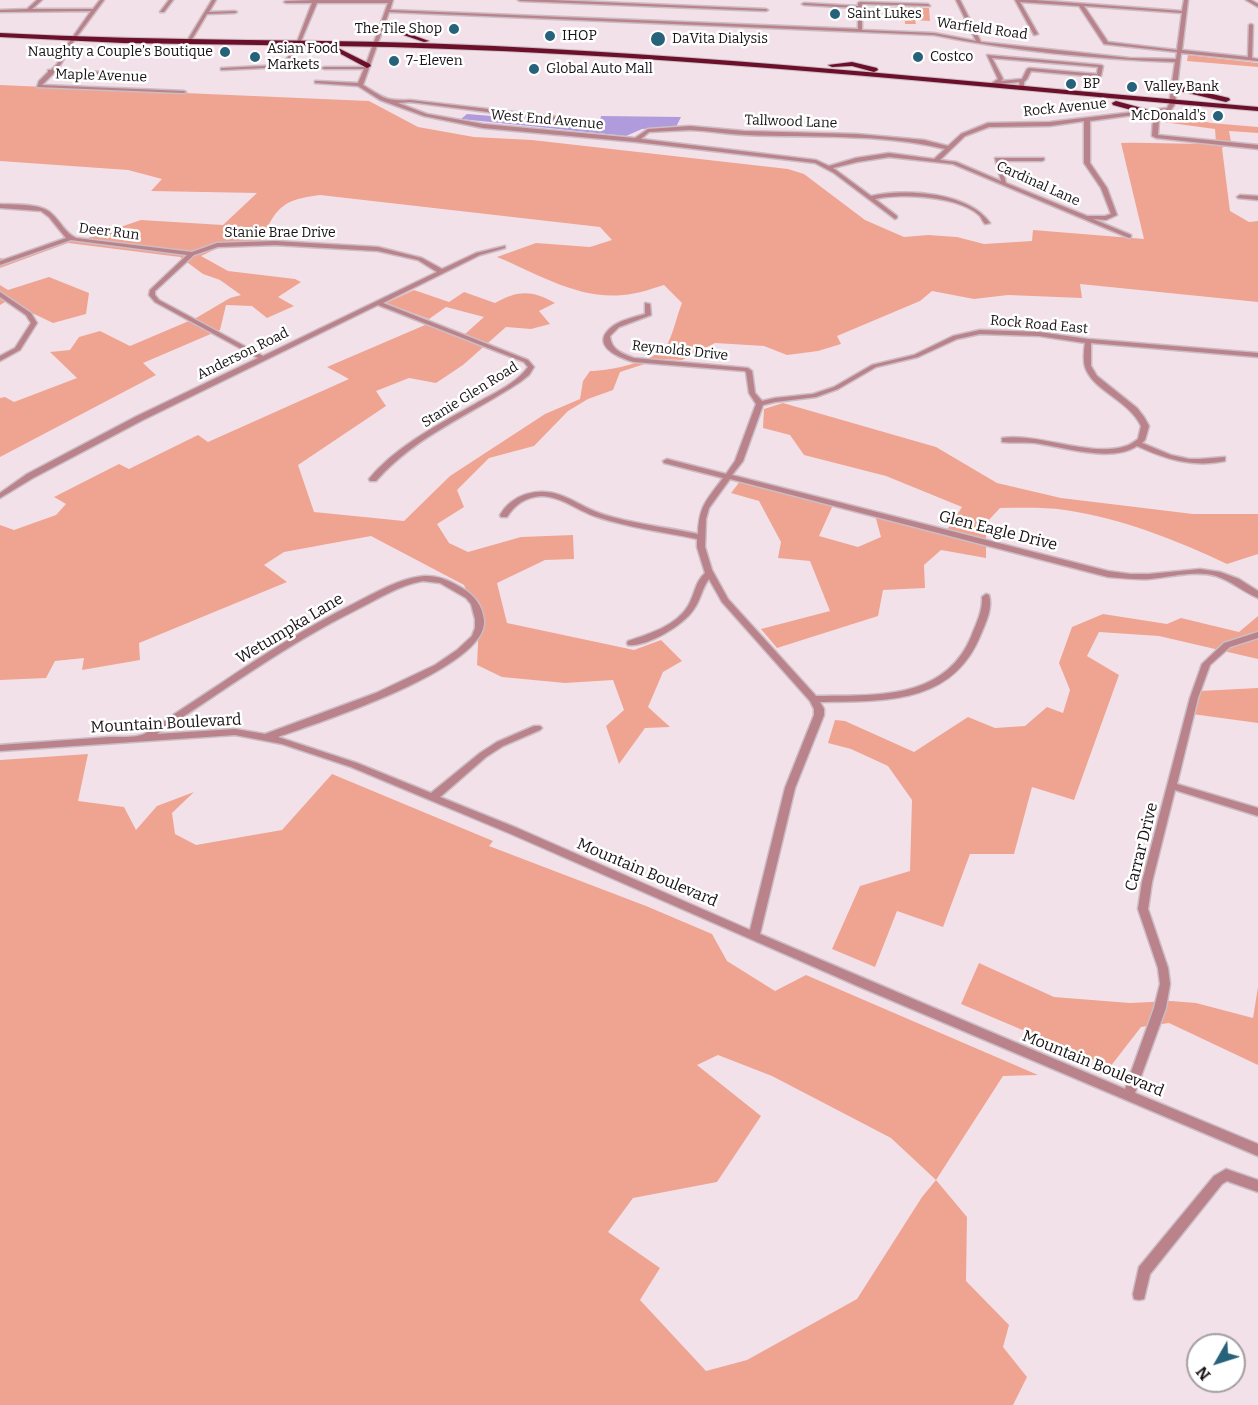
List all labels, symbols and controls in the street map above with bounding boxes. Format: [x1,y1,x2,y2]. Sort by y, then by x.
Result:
place label: Saint Lukes [847,6,922,22]
marker: Saint Lukes [828,7,842,21]
street label: Warfield Road [935,14,1029,44]
place label: The Tile Shop [355,21,442,37]
marker: The Tile Shop [447,22,461,36]
place label: IHOP [562,28,597,44]
marker: IHOP [543,29,557,43]
marker: DaVita Dialysis [649,30,667,48]
place label: DaVita Dialysis [672,31,768,47]
place label: Asian Food Markets [267,41,338,74]
place label: Naughty a Couple’s Boutique [28,44,213,60]
marker: Naughty a Couple’s Boutique [218,45,232,59]
place label: Costco [930,49,973,65]
marker: Asian Food Markets [248,50,262,64]
marker: Costco [911,50,925,64]
place label: 7-Eleven [406,53,463,69]
marker: 7-Eleven [387,54,401,68]
place label: Global Auto Mall [546,61,653,77]
marker: Global Auto Mall [527,62,541,76]
street label: Maple Avenue [55,66,147,86]
place label: BP [1083,76,1100,92]
marker: BP [1064,77,1078,91]
place label: Valley Bank [1144,79,1219,95]
marker: Valley Bank [1125,80,1139,94]
street label: Rock Avenue [1022,95,1108,121]
street label: West End Avenue [490,107,604,133]
place label: McDonald's [1131,108,1206,124]
marker: McDonald's [1211,109,1225,123]
street label: Tallwood Lane [744,112,838,132]
street label: Cardinal Lane [994,158,1082,210]
street label: Deer Run [78,220,140,244]
street label: Stanie Brae Drive [224,225,336,241]
street label: Rock Road East [989,312,1089,338]
street label: Anderson Road [194,325,292,383]
street label: Reynolds Drive [631,338,729,364]
street label: Stanie Glen Road [419,359,521,431]
street label: Glen Eagle Drive [937,507,1059,555]
street label: Wetumpka Lane [233,590,347,668]
street label: Mountain Boulevard [90,710,242,738]
street label: Carrar Drive [1122,801,1162,893]
street label: Mountain Boulevard [574,835,720,911]
street label: Mountain Boulevard [1019,1027,1167,1101]
north arrow [1186,1333,1246,1393]
text: N [1192,1363,1214,1384]

